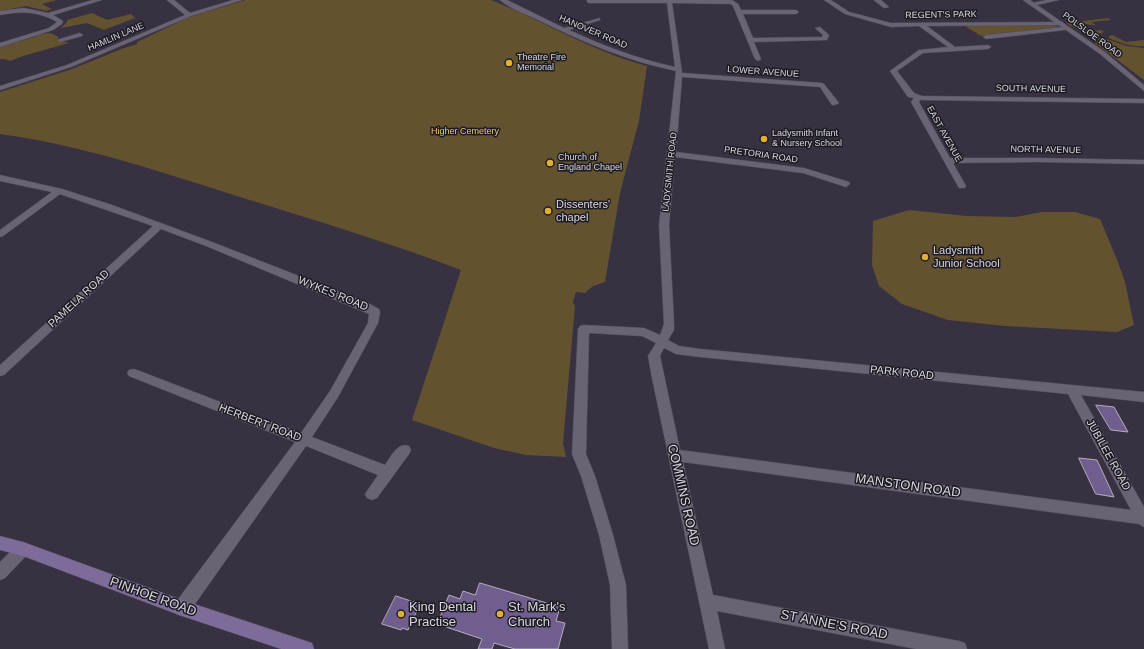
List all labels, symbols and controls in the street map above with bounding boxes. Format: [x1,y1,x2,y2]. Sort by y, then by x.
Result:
street label: REGENT'S PARK [905,9,977,21]
street label: POLSLOE ROAD [1060,10,1124,60]
street label: HANOVER ROAD [557,13,629,51]
street label: HAMLIN LANE [86,20,146,54]
place label: Theatre Fire Memorial [517,53,566,74]
marker: Theatre Fire Memorial [504,58,514,68]
street label: LOWER AVENUE [727,64,799,80]
street label: SOUTH AVENUE [996,83,1066,95]
street label: EAST AVENUE [924,104,964,164]
park label: Higher Cemetery [431,127,499,137]
place label: Ladysmith Infant & Nursery School [772,129,842,150]
street label: LADYSMITH ROAD [660,132,680,212]
marker: Ladysmith Infant & Nursery School [759,134,769,144]
street label: PRETORIA ROAD [723,144,799,166]
street label: NORTH AVENUE [1011,144,1081,156]
place label: Church of England Chapel [558,153,622,174]
marker: Church of England Chapel [545,158,555,168]
place label: Dissenters' chapel [556,198,610,224]
marker: Dissenters' chapel [543,206,553,216]
place label: Ladysmith Junior School [933,244,1000,270]
marker: Ladysmith Junior School [920,252,930,262]
street label: PAMELA ROAD [46,267,112,331]
street label: WYKES ROAD [296,274,370,314]
street label: PARK ROAD [869,363,935,383]
street label: HERBERT ROAD [217,401,303,445]
street label: JUBILEE ROAD [1083,417,1133,493]
street label: COMMINS ROAD [664,443,702,547]
street label: MANSTON ROAD [854,471,962,501]
street label: PINHOE ROAD [108,574,198,620]
place label: King Dental Practise [409,599,476,630]
place label: St. Mark's Church [508,599,565,630]
street label: ST ANNE'S ROAD [779,607,889,643]
marker: King Dental Practise [396,609,406,619]
marker: St. Mark's Church [495,609,505,619]

